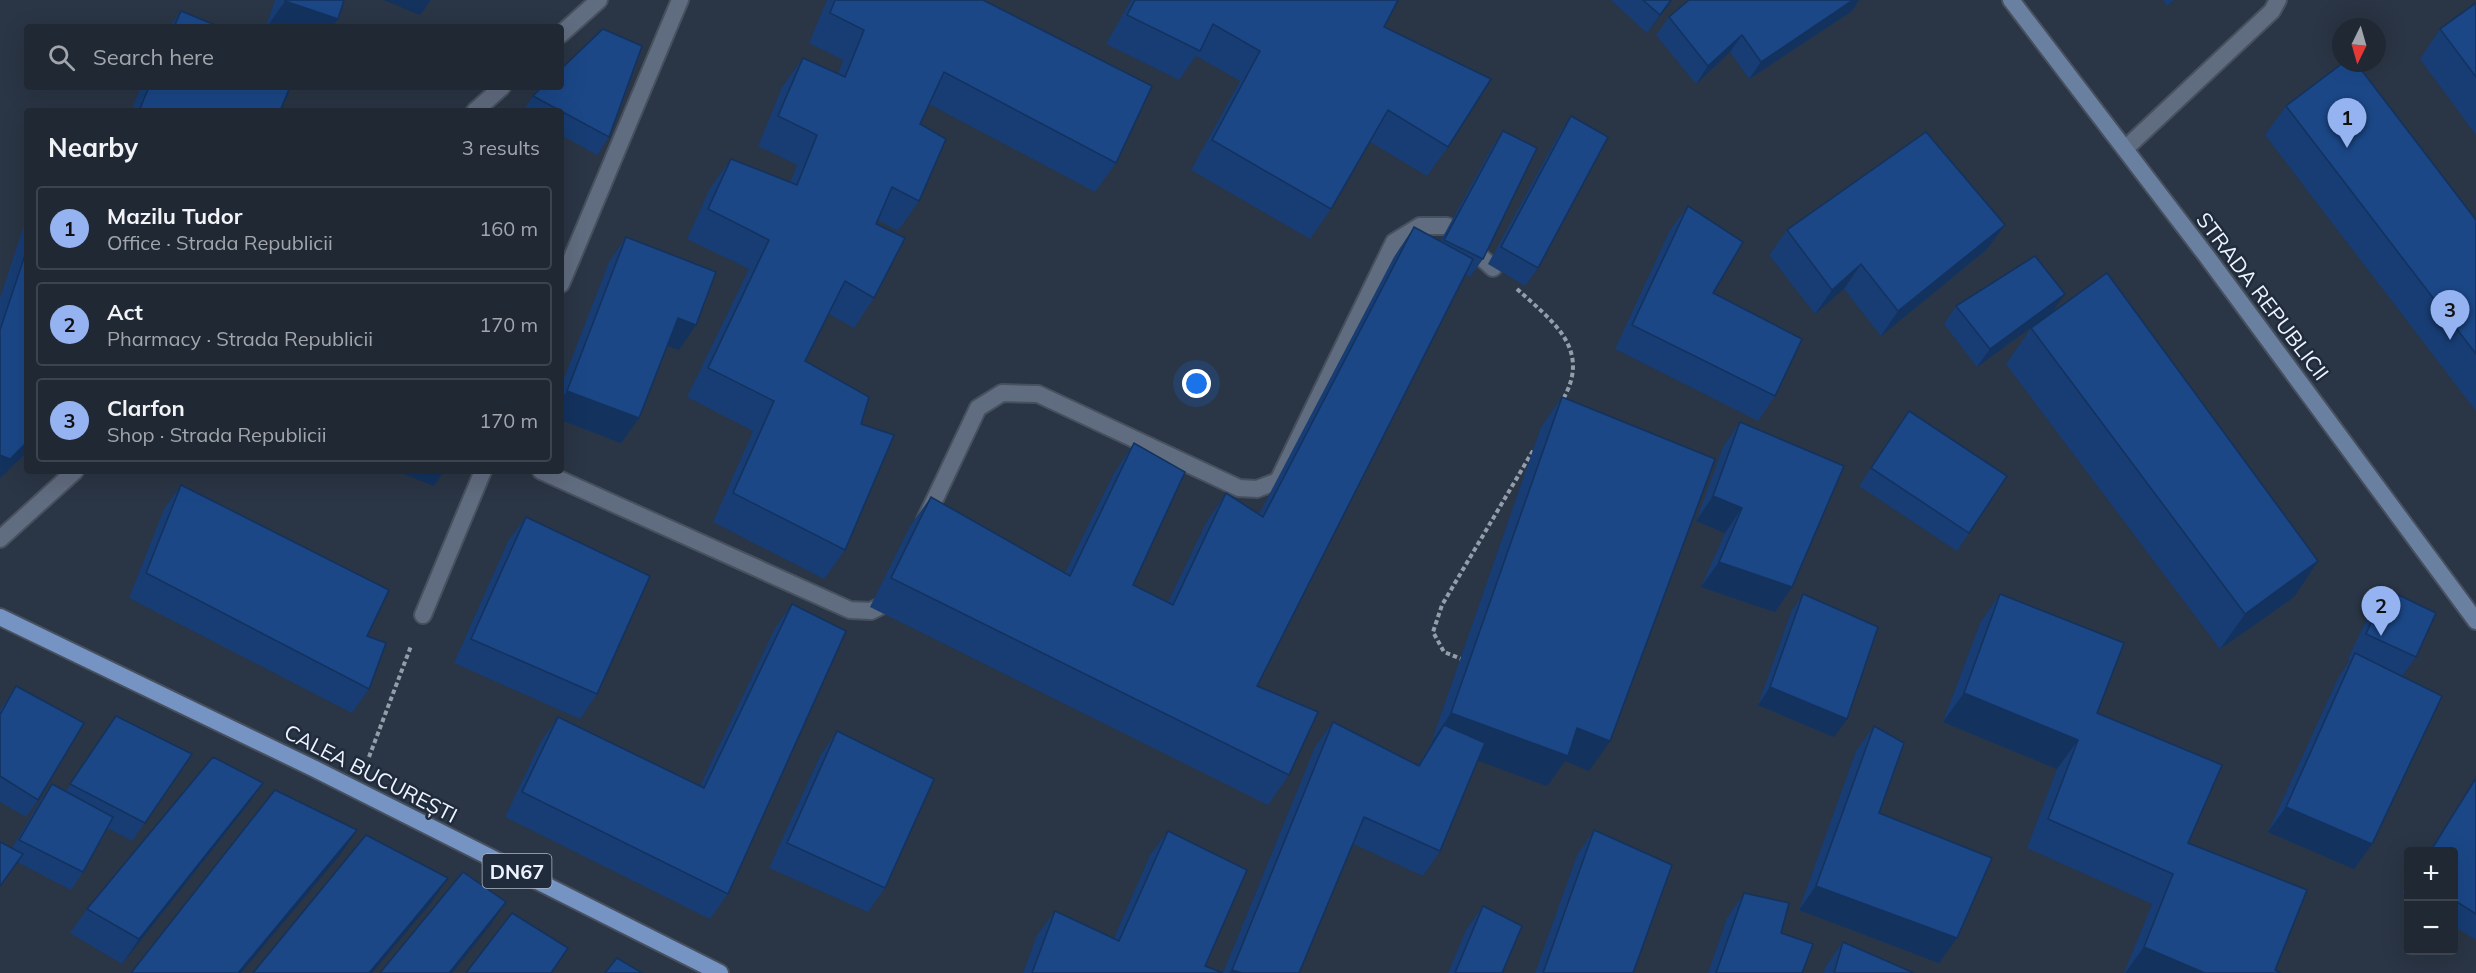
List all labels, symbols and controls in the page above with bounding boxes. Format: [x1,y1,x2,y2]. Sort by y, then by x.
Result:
north arrow [2332,18,2386,72]
search box [24,24,564,90]
icon: search [45,41,78,74]
text: Search here [93,43,214,71]
pin: 1 [2328,98,2366,148]
text: Nearby [48,131,138,164]
text: 3 results [462,135,540,160]
text: Mazilu Tudor [107,202,242,230]
street label: STRADA REPUBLICII [2191,207,2335,385]
text: 1 [64,216,76,241]
text: 160 m [479,216,538,241]
text: Office · Strada Republicii [107,230,333,255]
pin: 3 [2430,290,2470,340]
text: Act [107,298,143,326]
text: 2 [64,312,76,337]
text: 170 m [479,312,538,337]
text: Pharmacy · Strada Republicii [107,326,373,351]
your location [1182,369,1211,398]
text: Clarfon [107,394,185,422]
text: 3 [64,408,76,433]
text: 170 m [479,408,538,433]
text: Shop · Strada Republicii [107,422,326,447]
pin: 2 [2362,586,2400,636]
street label: CALEA BUCUREȘTI [280,718,462,829]
map controls [2404,847,2458,955]
button: + [2404,847,2458,901]
road number: DN67 [482,854,552,888]
button: − [2404,901,2458,955]

